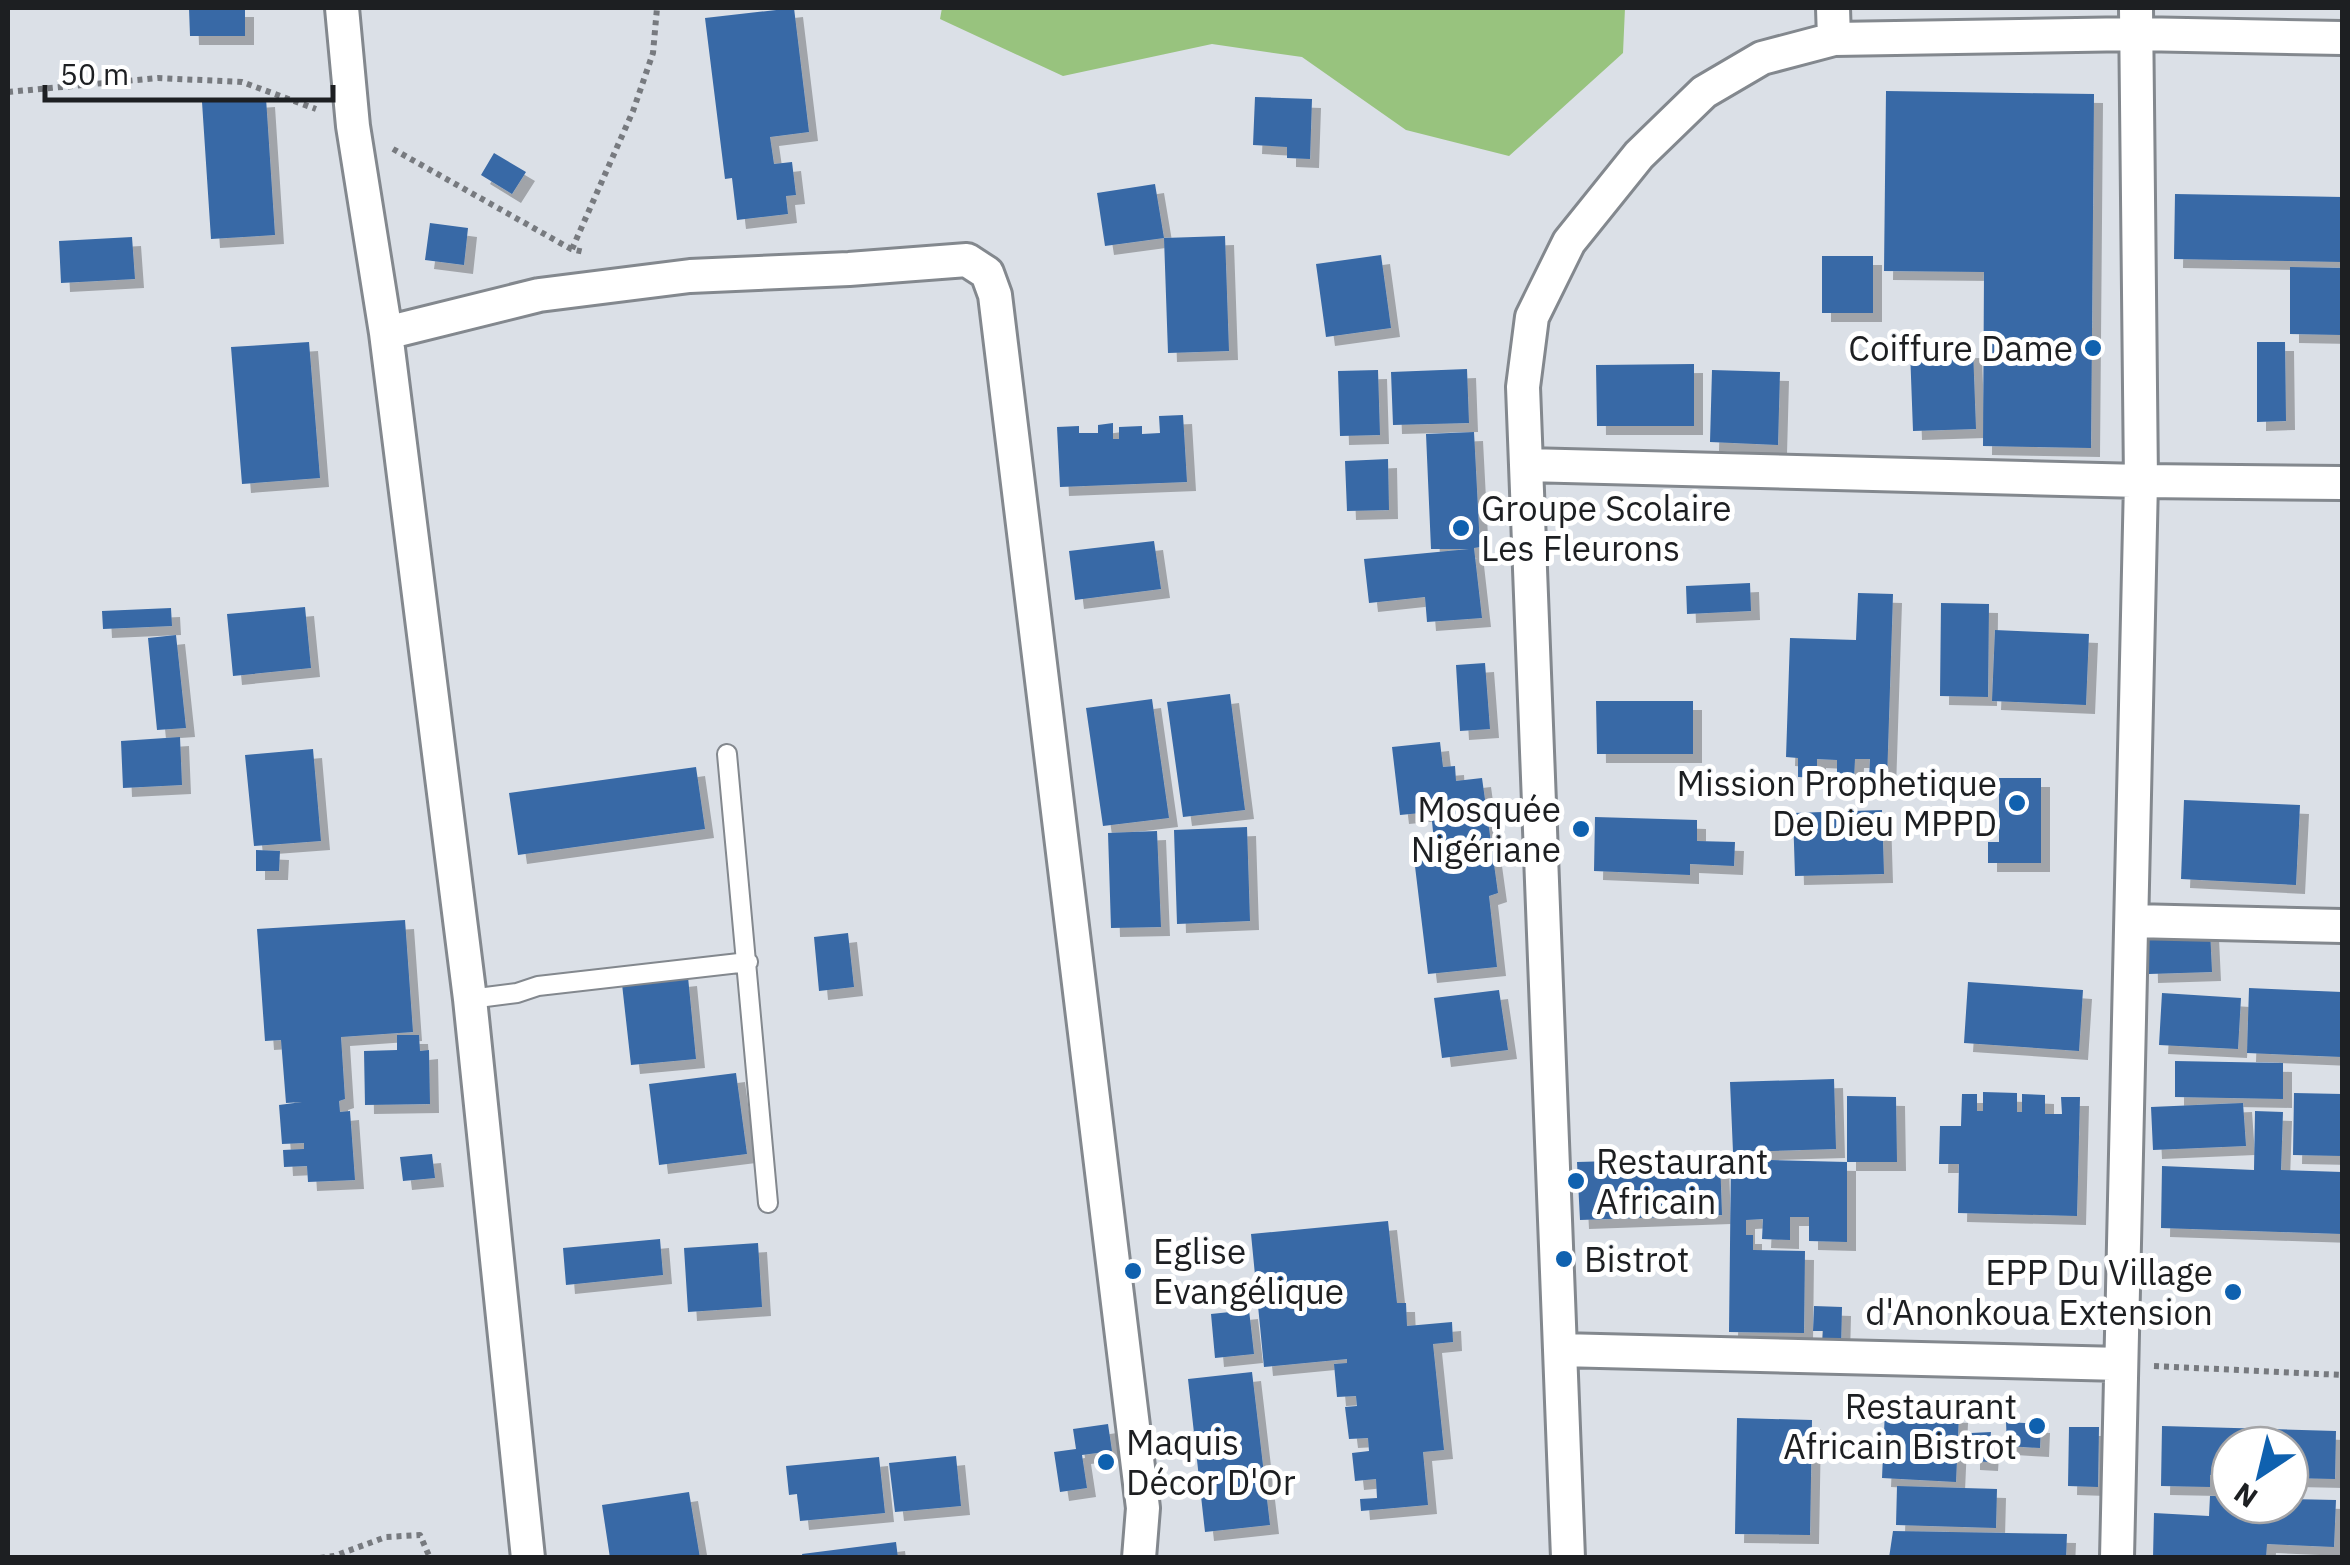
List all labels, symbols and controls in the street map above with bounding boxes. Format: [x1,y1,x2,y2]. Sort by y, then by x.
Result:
scale bar [45,40,332,102]
text: 50 m [60,54,129,93]
place label: Coiffure Dame [1848,325,2073,371]
marker: Coiffure Dame [2082,337,2104,359]
place label: Groupe Scolaire Les Fleurons [1481,485,1731,571]
marker: Groupe Scolaire Les Fleurons [1450,517,1472,539]
place label: Mission Prophetique De Dieu MPPD [1677,760,1997,846]
place label: Mosquée Nigériane [1411,786,1561,872]
marker: Mission Prophetique De Dieu MPPD [2006,792,2028,814]
marker: Mosquée Nigériane [1570,818,1592,840]
place label: Restaurant Africain [1596,1138,1768,1224]
marker: Restaurant Africain [1565,1170,1587,1192]
place label: Eglise Evangélique [1153,1228,1344,1314]
place label: Bistrot [1584,1236,1689,1282]
marker: Bistrot [1553,1248,1575,1270]
place label: EPP Du Village d'Anonkoua Extension [1865,1249,2213,1335]
marker: Eglise Evangélique [1122,1260,1144,1282]
marker: EPP Du Village d'Anonkoua Extension [2222,1281,2244,1303]
place label: Restaurant Africain Bistrot [1783,1383,2017,1469]
marker: Restaurant Africain Bistrot [2026,1415,2048,1437]
place label: Maquis Décor D'Or [1126,1419,1296,1505]
north arrow [2210,1425,2310,1525]
marker: Maquis Décor D'Or [1095,1451,1117,1473]
text: N [2226,1475,2264,1517]

